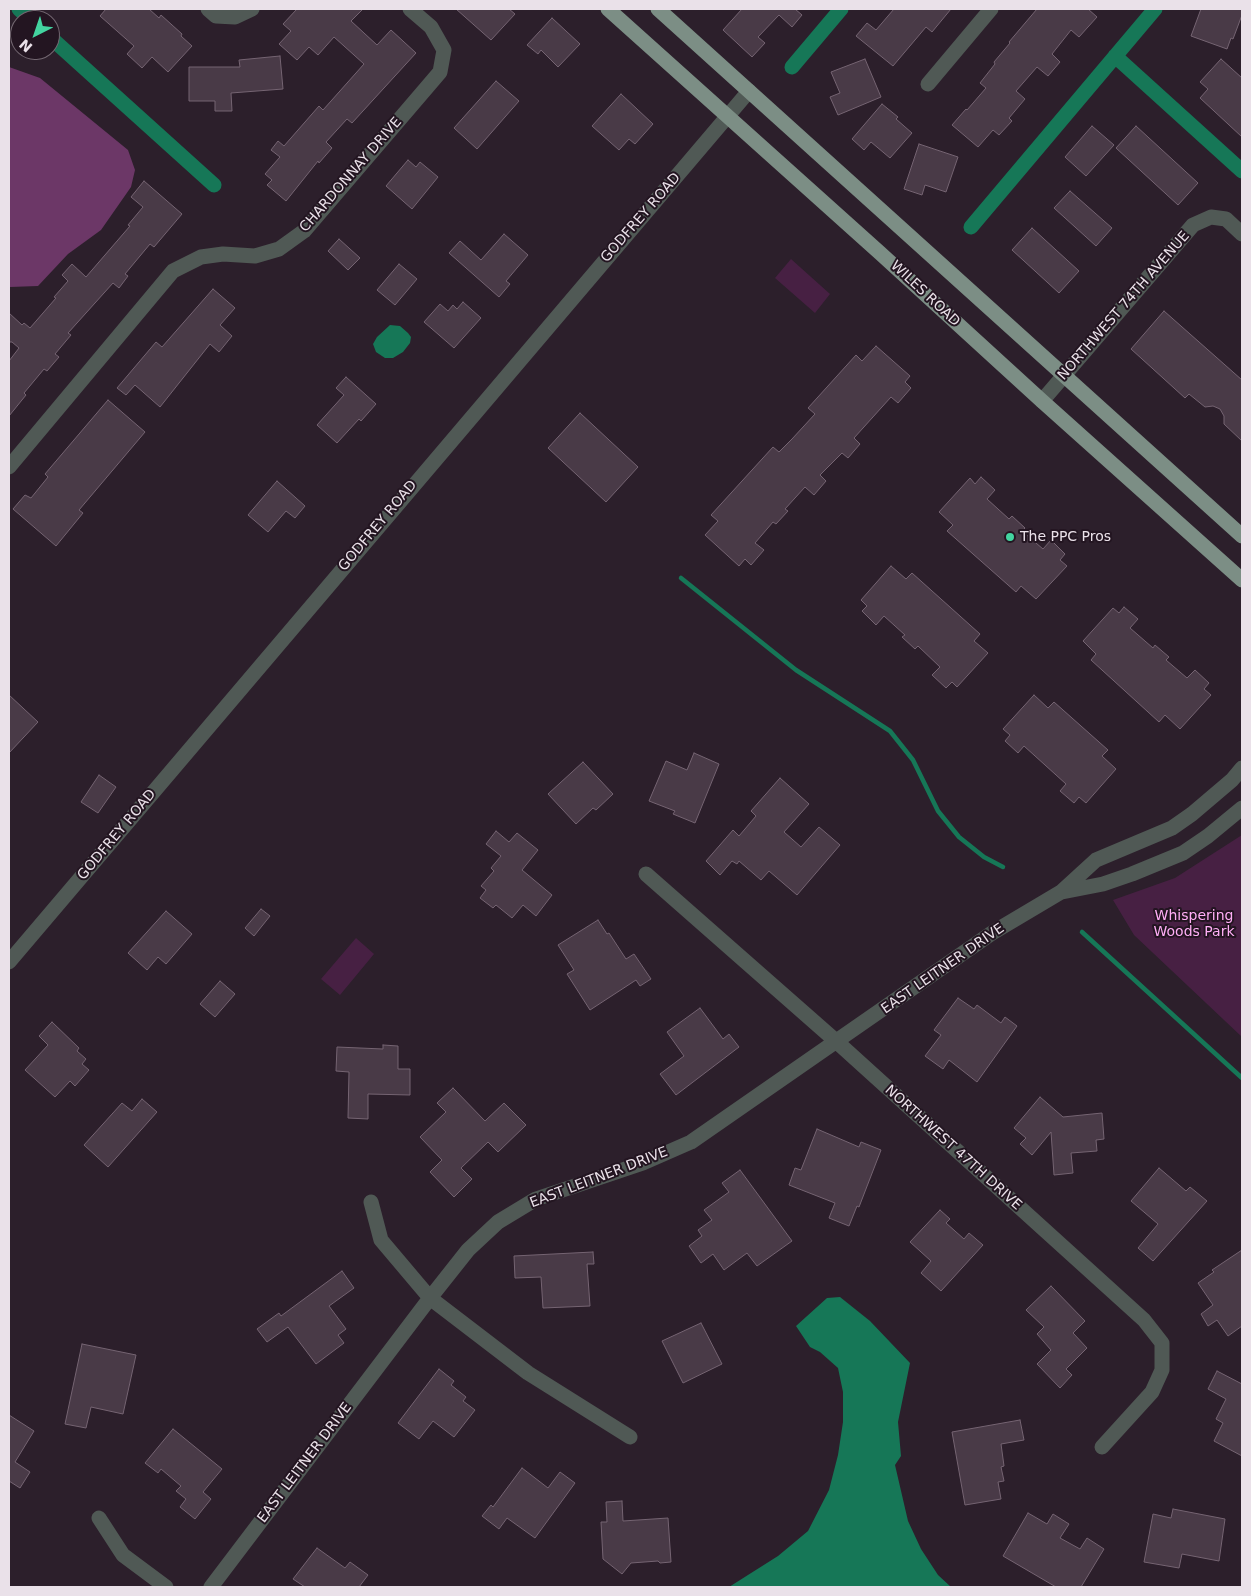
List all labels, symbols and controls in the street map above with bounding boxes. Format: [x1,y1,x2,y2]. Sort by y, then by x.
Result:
north arrow [10,10,60,60]
text: N [16,36,35,55]
street label: CHARDONNAY DRIVE [296,114,406,236]
street label: GODFREY ROAD [598,170,684,266]
street label: NORTHWEST 74TH AVENUE [1055,228,1193,384]
street label: WILES ROAD [887,258,963,330]
street label: GODFREY ROAD [335,477,421,575]
place label: The PPC Pros [1020,529,1111,545]
marker: The PPC Pros [1004,531,1016,543]
street label: GODFREY ROAD [74,786,160,884]
park label: Whispering Woods Park [1153,908,1235,940]
street label: EAST LEITNER DRIVE [878,920,1008,1018]
street label: NORTHWEST 47TH DRIVE [881,1082,1025,1214]
street label: EAST LEITNER DRIVE [528,1144,670,1212]
street label: EAST LEITNER DRIVE [254,1400,356,1526]

